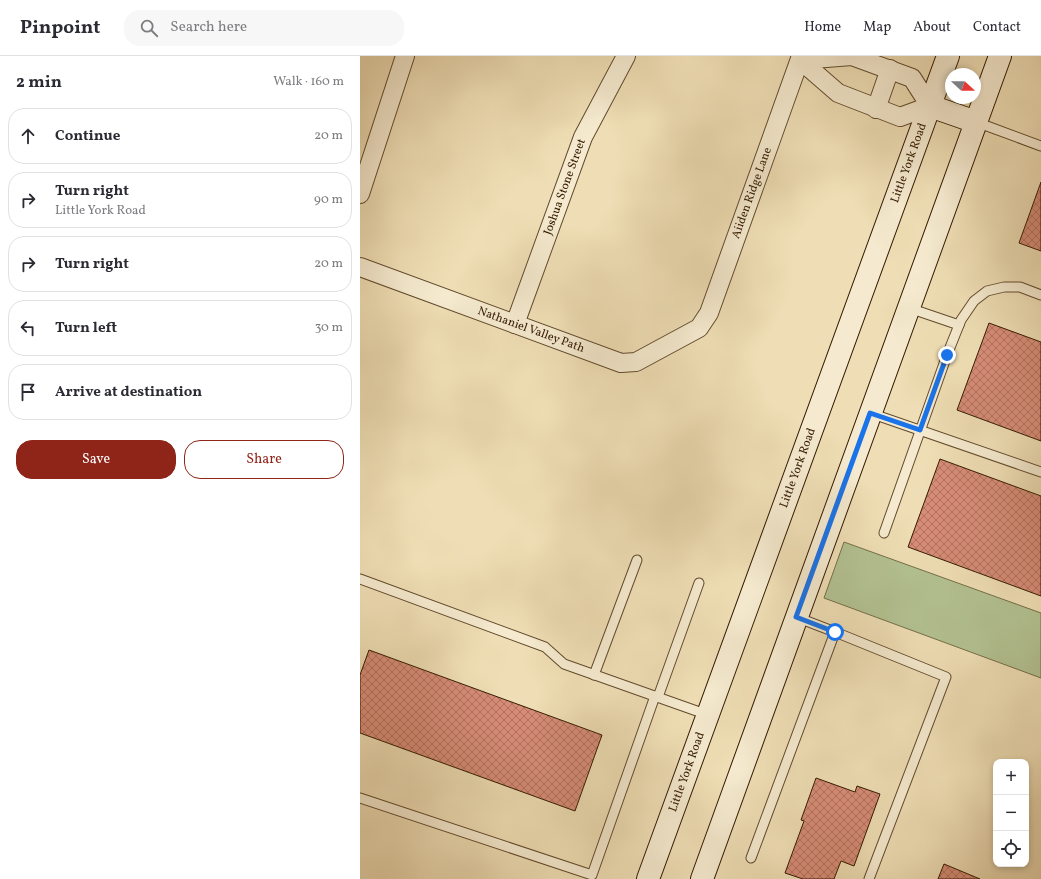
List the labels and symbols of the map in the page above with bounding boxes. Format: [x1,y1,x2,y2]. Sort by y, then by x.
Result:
north arrow [945,68,981,104]
street label: Little York Road [887,121,931,205]
street label: Joshua Stone Street [540,137,590,237]
street label: Aiiden Ridge Lane [728,145,776,241]
street label: Nathaniel Valley Path [475,303,587,357]
route end [938,346,956,364]
street label: Little York Road [776,426,820,510]
route start [826,623,844,641]
street label: Little York Road [665,730,709,814]

